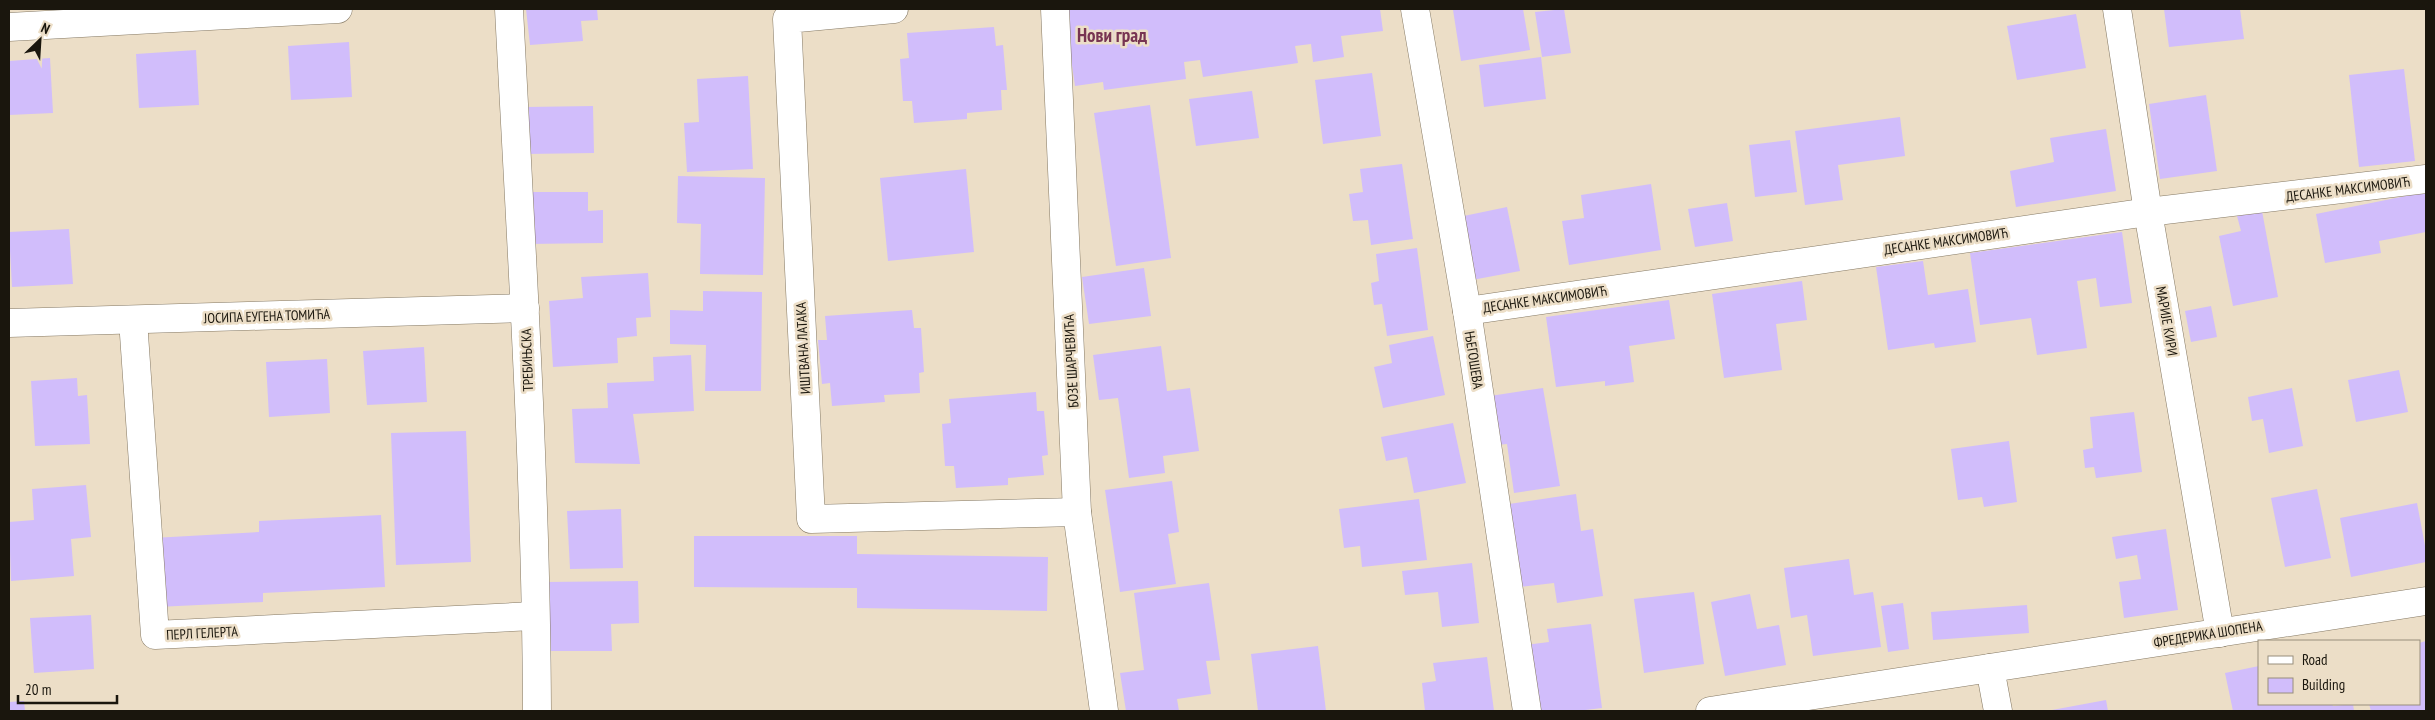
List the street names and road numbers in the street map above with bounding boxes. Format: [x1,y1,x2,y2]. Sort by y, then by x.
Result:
street label: ДЕСАНКЕ МАКСИМОВИЋ [2285,172,2411,206]
street label: ДЕСАНКЕ МАКСИМОВИЋ [1883,223,2009,259]
street label: ДЕСАНКЕ МАКСИМОВИЋ [1482,281,1608,317]
street label: МАРИЈЕ КИРИ [2152,285,2182,357]
street label: ИШТВАНА ЛАТАКА [792,301,814,394]
street label: ЈОСИПА ЕУГЕНА ТОМИЋА [203,305,331,327]
street label: БОЗЕ ШАРЧЕВИЋА [1060,313,1082,408]
street label: ТРЕБИЊСКА [517,328,537,392]
street label: ЊЕГОШЕВА [1461,330,1488,391]
street label: ФРЕДЕРИКА ШОПЕНА [2152,616,2264,651]
street label: ПЕРЛ ГЕЛЕРТА [166,622,239,644]

